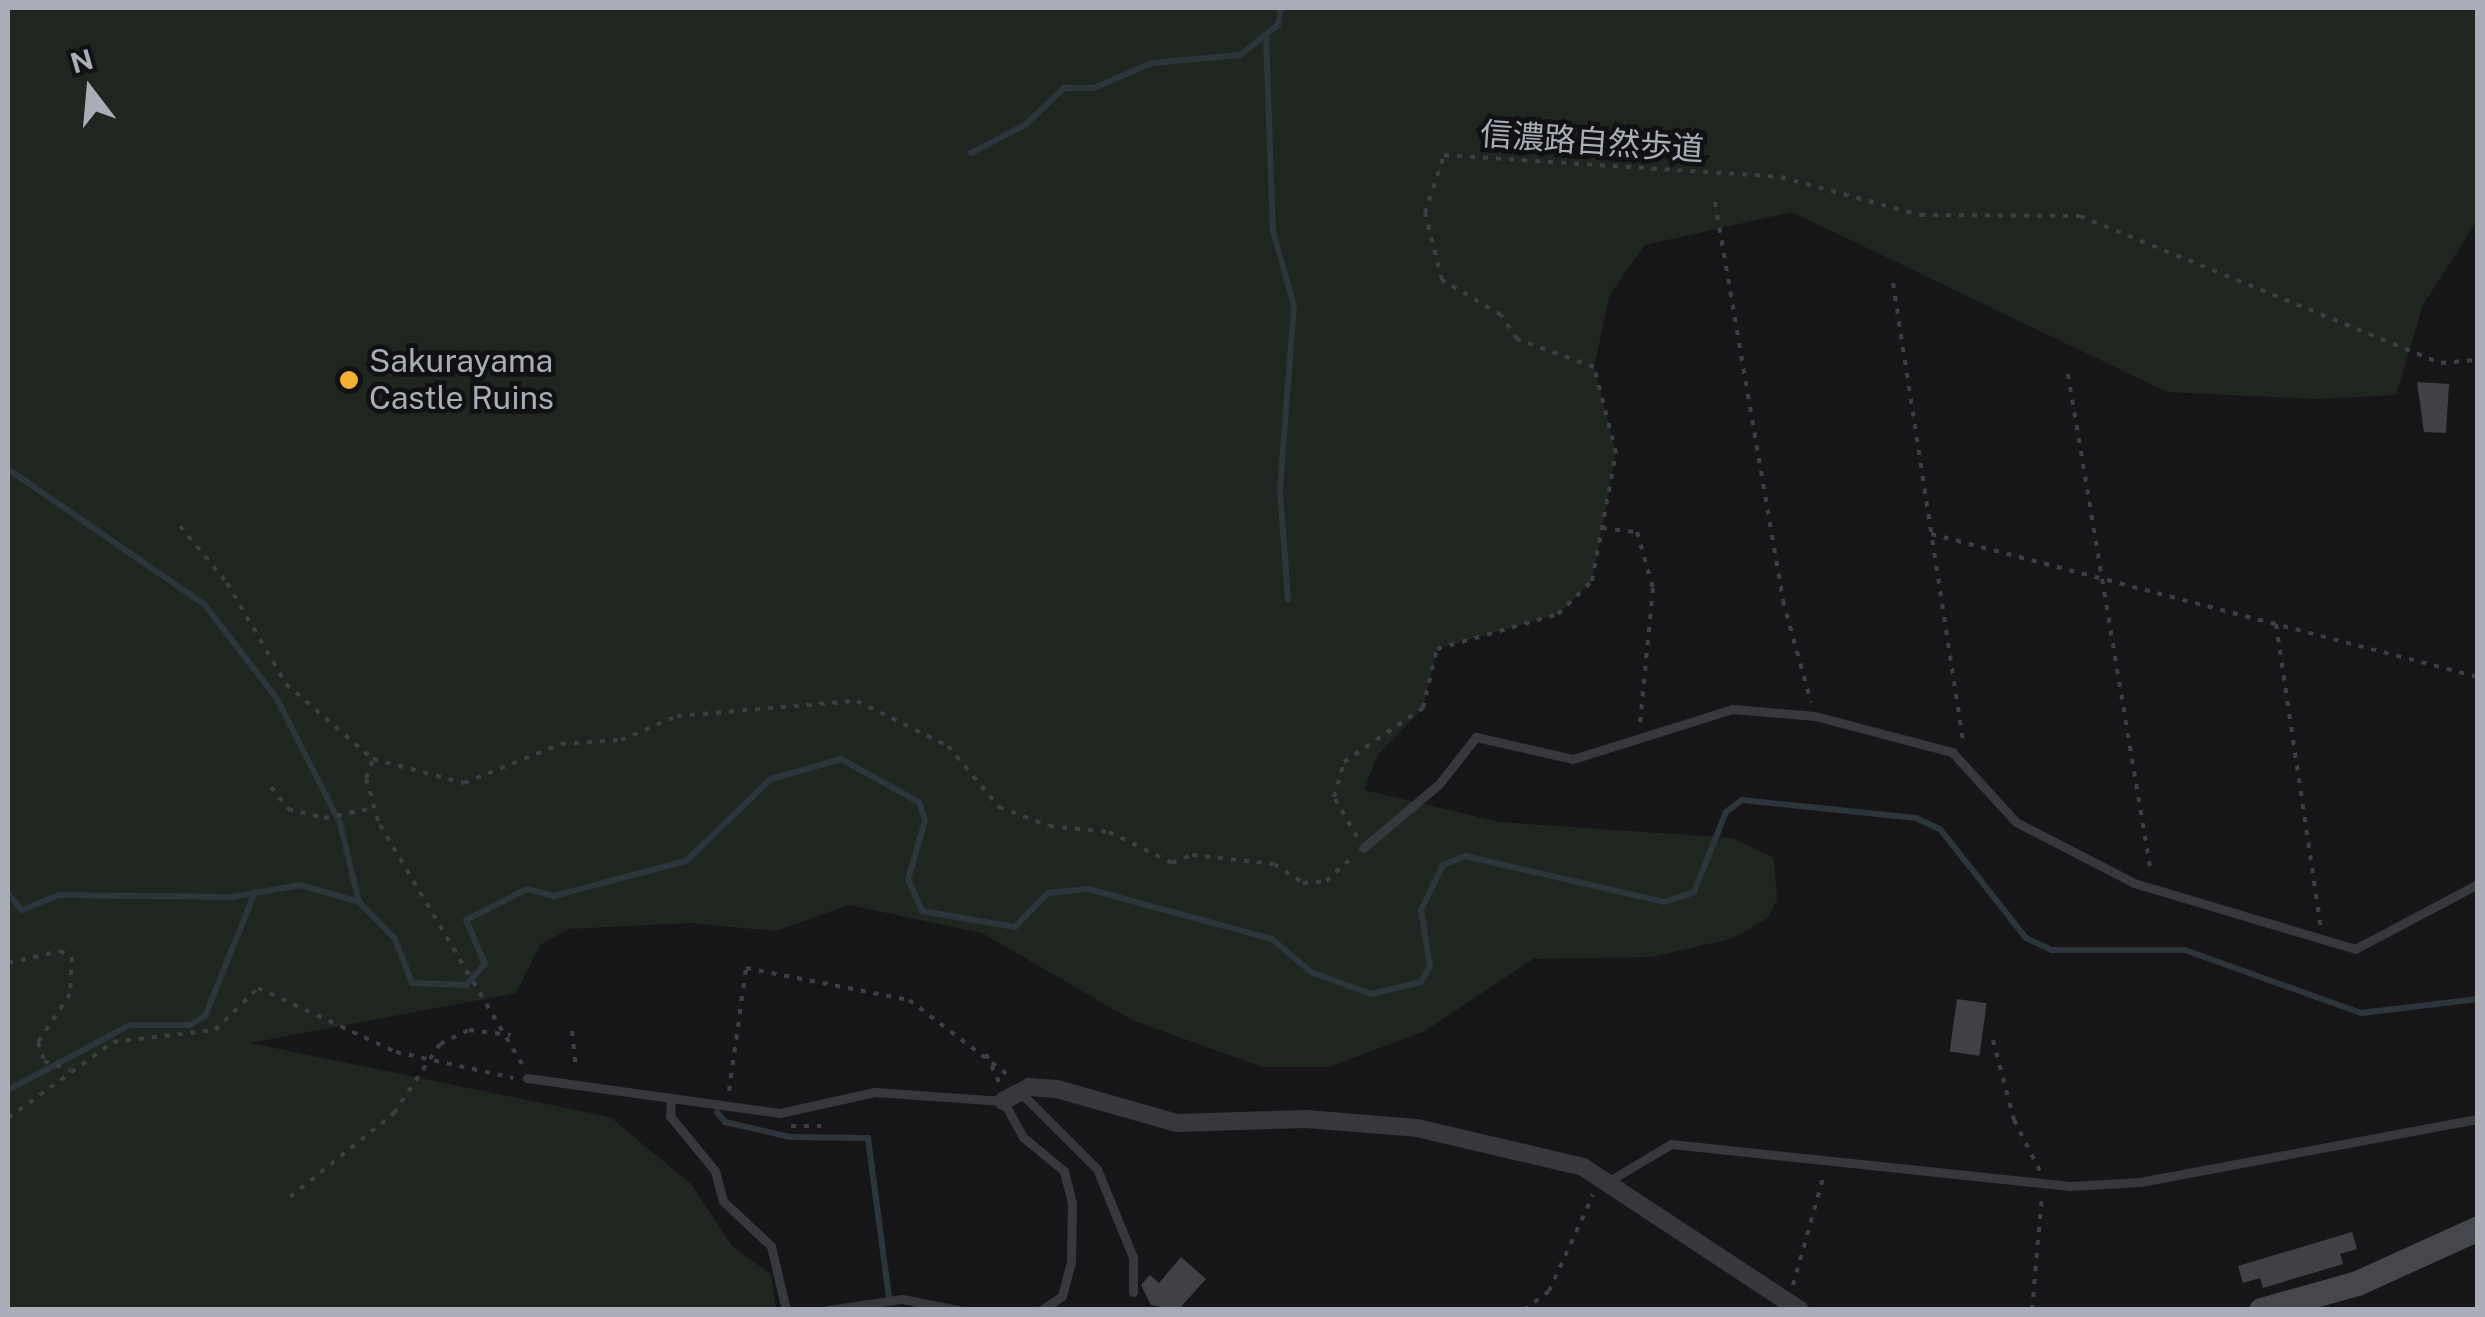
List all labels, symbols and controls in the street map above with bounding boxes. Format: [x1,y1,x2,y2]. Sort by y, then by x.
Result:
north arrow [40,40,140,140]
text: N [67,42,97,80]
street label: 信濃路自然歩道 [1479,115,1705,169]
place label: Sakurayama Castle Ruins [369,343,554,418]
marker: Sakurayama Castle Ruins [338,369,360,391]

